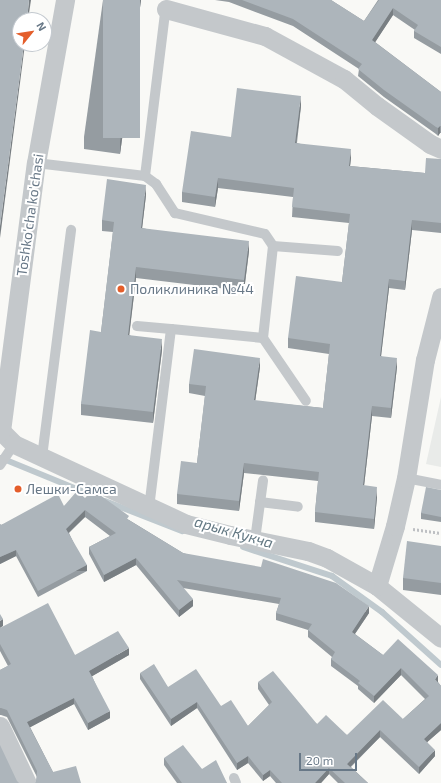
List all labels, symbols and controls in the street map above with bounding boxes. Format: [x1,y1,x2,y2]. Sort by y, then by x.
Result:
north arrow [12,12,52,52]
text: N [34,20,50,33]
street label: Toshko'cha ko'chasi [13,153,47,277]
place label: Поликлиника №44 [130,281,254,297]
marker: Поликлиника №44 [115,283,127,295]
place label: Лешки-Самса [26,481,117,497]
marker: Лешки-Самса [13,484,23,494]
water label: арык Кукча [193,512,275,552]
scale bar [301,745,359,771]
text: 20 m [306,753,333,767]

